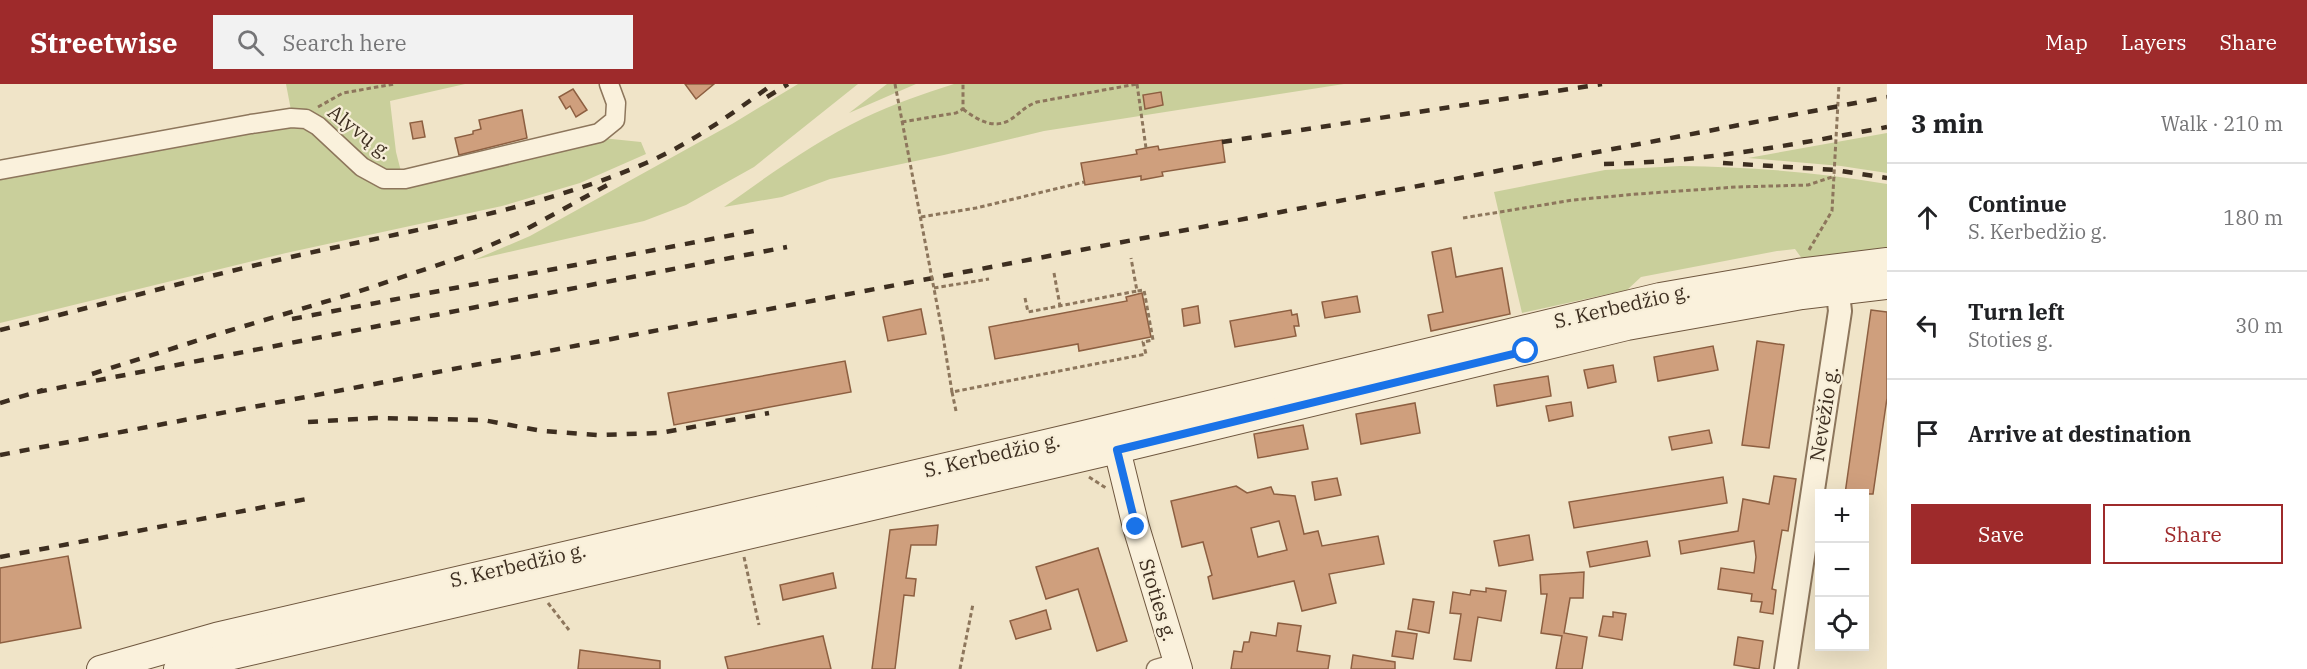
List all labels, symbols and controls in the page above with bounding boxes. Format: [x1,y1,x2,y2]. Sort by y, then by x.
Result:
search box [213,15,633,69]
text: Streetwise [30,24,177,61]
icon: search [234,26,267,59]
text: Search here [282,28,406,57]
text: Map [2045,28,2088,56]
text: Layers [2121,28,2187,56]
text: Share [2220,28,2277,56]
street label: Alyvų g. [322,98,398,165]
text: 3 min [1911,106,1984,140]
text: Walk · 210 m [2161,110,2283,137]
text: Continue [1968,189,2067,218]
icon: ahead [1911,201,1944,234]
text: 180 m [2223,204,2283,231]
text: S. Kerbedžio g. [1968,218,2107,245]
street label: S. Kerbedžio g. [1551,277,1693,334]
text: Turn left [1968,297,2064,326]
icon: left [1911,309,1944,342]
text: 30 m [2235,312,2283,339]
text: Stoties g. [1968,326,2053,353]
route start [1512,337,1538,363]
street label: Nevėžio g. [1803,364,1844,464]
icon: arrive [1911,417,1944,450]
text: Arrive at destination [1968,419,2191,448]
street label: S. Kerbedžio g. [921,426,1063,483]
map controls [1815,489,1869,651]
button: + [1815,489,1869,543]
button: Save [1911,504,2091,564]
button: Share [2103,504,2283,564]
route end [1122,513,1148,539]
street label: S. Kerbedžio g. [447,536,589,593]
button: − [1815,543,1869,597]
street label: Stoties g. [1133,555,1184,644]
button: locate [1815,597,1869,651]

